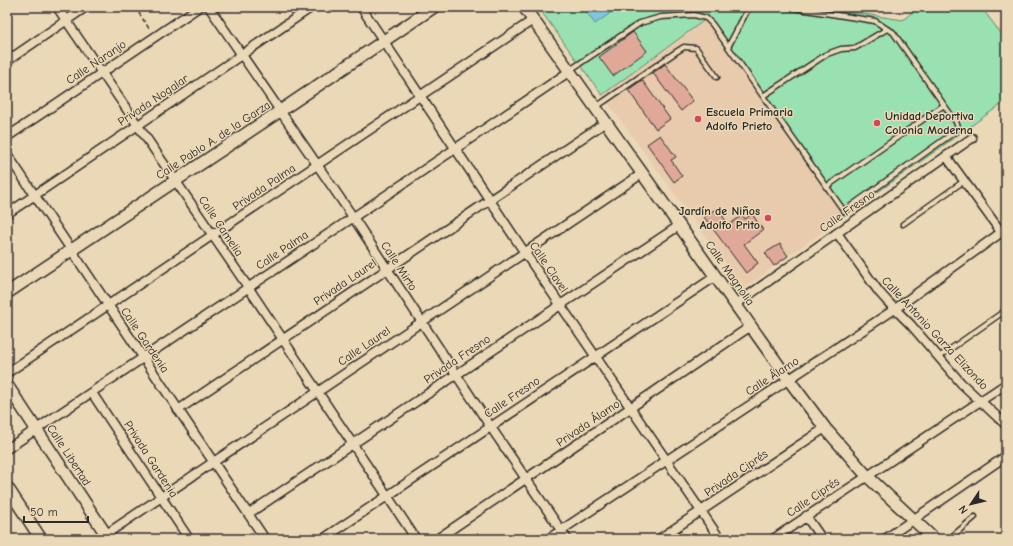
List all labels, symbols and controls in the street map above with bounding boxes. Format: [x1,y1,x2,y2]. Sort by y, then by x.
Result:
street label: Calle Naranjo [63,37,129,87]
street label: Privada Nogalar [115,71,191,129]
street label: Calle Pablo A. de la Garza [153,98,273,182]
place label: Escuela Primaria Adolfo Prieto [706,105,793,133]
place label: Unidad Deportiva Colonia Moderna [885,109,974,137]
marker: Escuela Primaria Adolfo Prieto [693,114,703,124]
marker: Unidad Deportiva Colonia Moderna [872,118,882,128]
street label: Privada Palma [230,161,298,213]
street label: Calle Fresno [817,187,877,235]
street label: Calle Camelia [196,193,246,259]
place label: Jardín de Niños Adolfo Prito [679,204,760,232]
marker: Jardín de Niños Adolfo Prito [763,213,773,223]
street label: Calle Palma [253,227,311,273]
street label: Calle Magnolia [702,238,758,308]
street label: Calle Mirto [378,239,420,293]
street label: Calle Clavel [527,239,571,295]
street label: Privada Laurel [311,256,379,308]
street label: Calle Antonio Garza Elizondo [879,274,991,392]
street label: Calle Gardenia [118,305,172,375]
street label: Calle Laurel [335,323,393,369]
street label: Privada Fresno [421,332,493,386]
street label: Calle Álamo [743,354,801,398]
street label: Calle Fresno [481,373,543,421]
street label: Privada Álamo [553,397,623,449]
street label: Privada Gardenia [121,418,181,500]
street label: Calle Libertad [44,422,94,488]
street label: Privada Ciprés [702,447,770,499]
street label: Calle Ciprés [784,474,842,520]
north arrow [951,484,991,524]
scale bar [24,498,88,524]
text: N [956,503,971,516]
text: 50 m [30,505,58,519]

